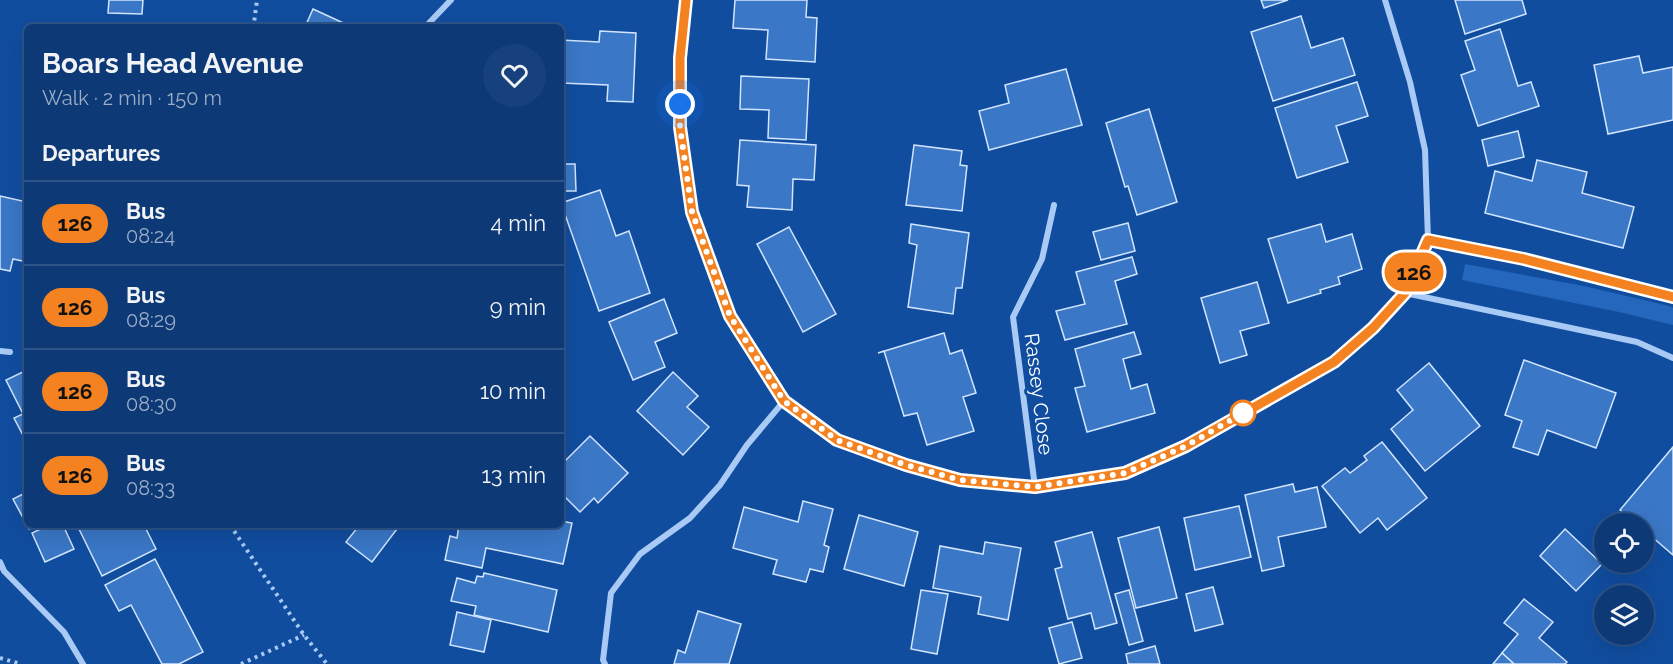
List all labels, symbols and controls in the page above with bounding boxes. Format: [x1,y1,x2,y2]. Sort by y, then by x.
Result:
button: heart [483,44,546,107]
text: Boars Head Avenue [42,47,303,80]
text: Walk · 2 min · 150 m [42,86,222,110]
your location [665,89,695,119]
text: Departures [42,140,160,166]
text: Bus [126,198,165,224]
text: 4 min [491,210,546,236]
text: 126 [58,211,92,236]
text: 08:24 [126,224,175,248]
line badge: 126 [1380,252,1448,292]
text: 126 [1397,260,1431,285]
text: Bus [126,282,165,308]
text: 9 min [490,294,546,320]
text: 126 [58,295,92,320]
text: 08:29 [126,308,176,332]
street label: Rassey Close [1020,332,1058,456]
text: Bus [126,366,165,392]
text: 10 min [480,378,546,404]
text: 126 [58,379,92,404]
text: 08:30 [126,392,177,416]
unlabelled marker [1230,400,1256,426]
text: Bus [126,450,165,476]
text: 13 min [481,462,546,488]
text: 126 [58,463,92,488]
text: 08:33 [126,476,175,500]
map controls [1594,513,1654,645]
button: locate [1594,513,1654,573]
button: layers [1594,585,1654,645]

